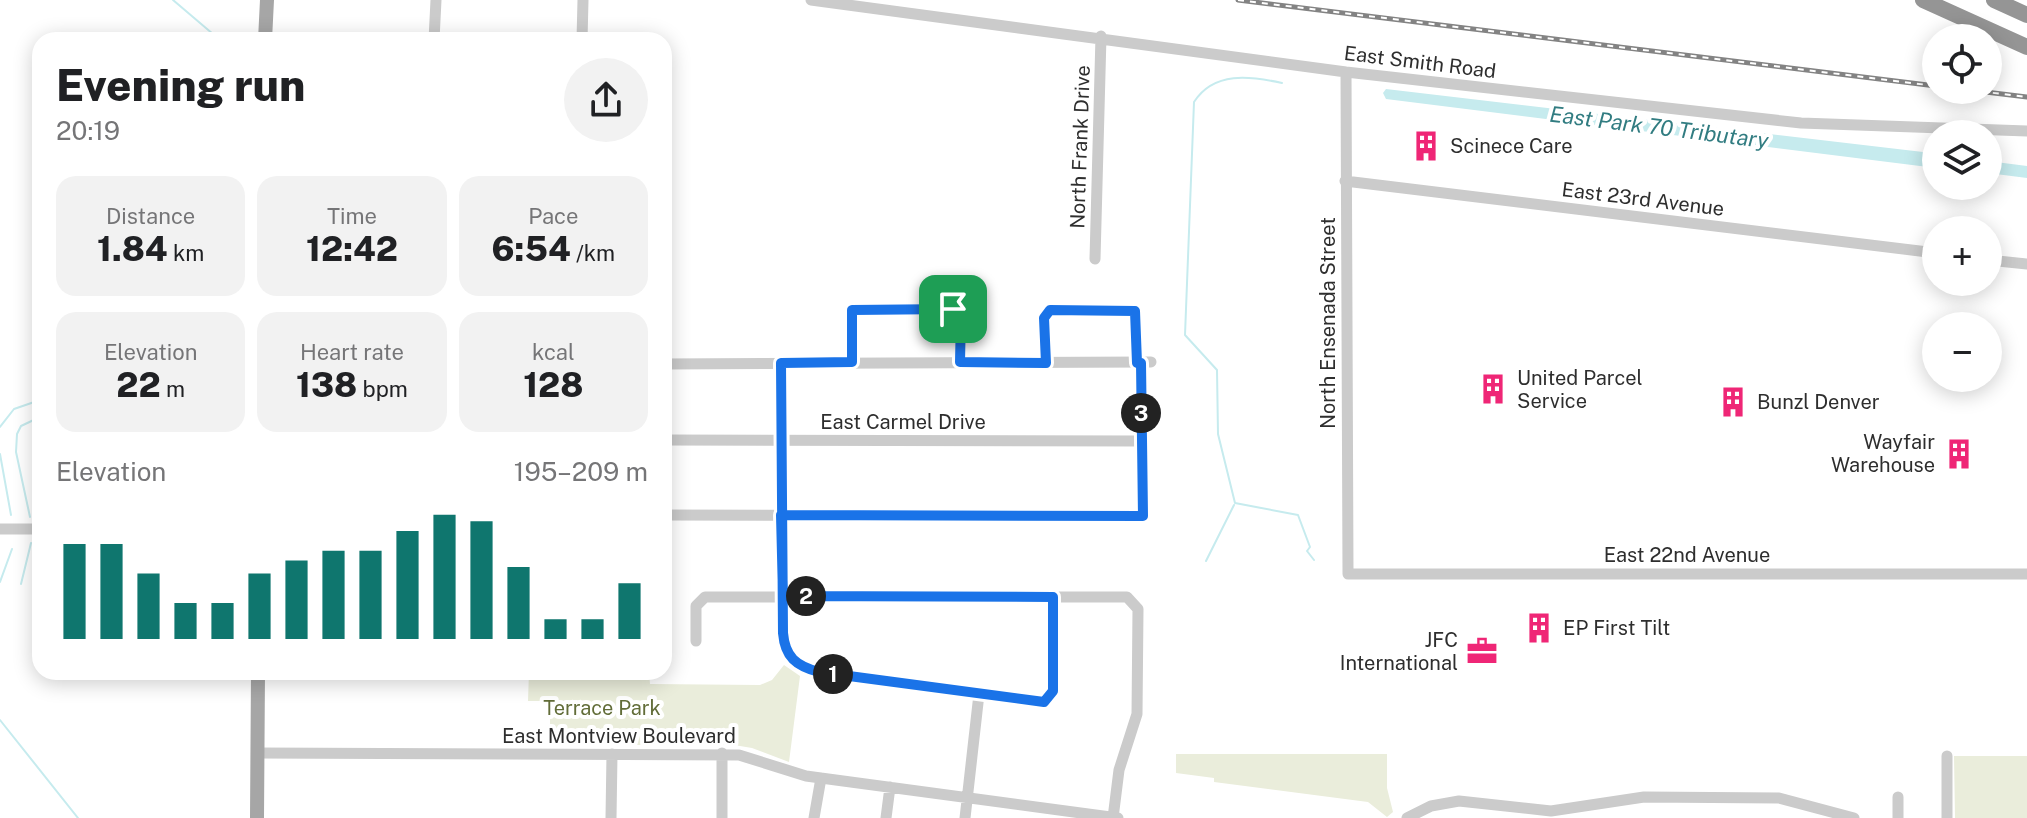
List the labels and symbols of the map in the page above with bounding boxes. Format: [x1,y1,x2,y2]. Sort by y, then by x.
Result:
street label: East Smith Road [1343,41,1497,83]
street label: North Frank Drive [1065,65,1095,229]
water label: East Park 70 Tributary [1548,101,1771,153]
building icon: Scinece Care [1409,129,1443,163]
place label: Scinece Care [1450,134,1573,158]
street label: East 23rd Avenue [1560,177,1726,221]
street label: North Ensenada Street [1316,217,1340,429]
pin [919,275,987,343]
place label: United Parcel Service [1517,366,1643,413]
building icon: United Parcel Service [1476,372,1510,406]
building icon: Bunzl Denver [1716,385,1750,419]
place label: Bunzl Denver [1757,390,1880,414]
pin: 3 [1121,393,1161,433]
street label: East Carmel Drive [820,410,986,434]
place label: Wayfair Warehouse [1831,430,1935,477]
building icon: Wayfair Warehouse [1942,437,1976,471]
street label: East 22nd Avenue [1604,543,1770,567]
pin: 2 [786,576,826,616]
building icon: EP First Tilt [1522,611,1556,645]
place label: EP First Tilt [1563,616,1670,640]
place label: JFC International [1340,628,1458,675]
office icon: JFC International [1465,634,1499,668]
pin: 1 [813,654,853,694]
park label: Terrace Park [543,696,661,720]
street label: East Montview Boulevard [502,724,736,748]

